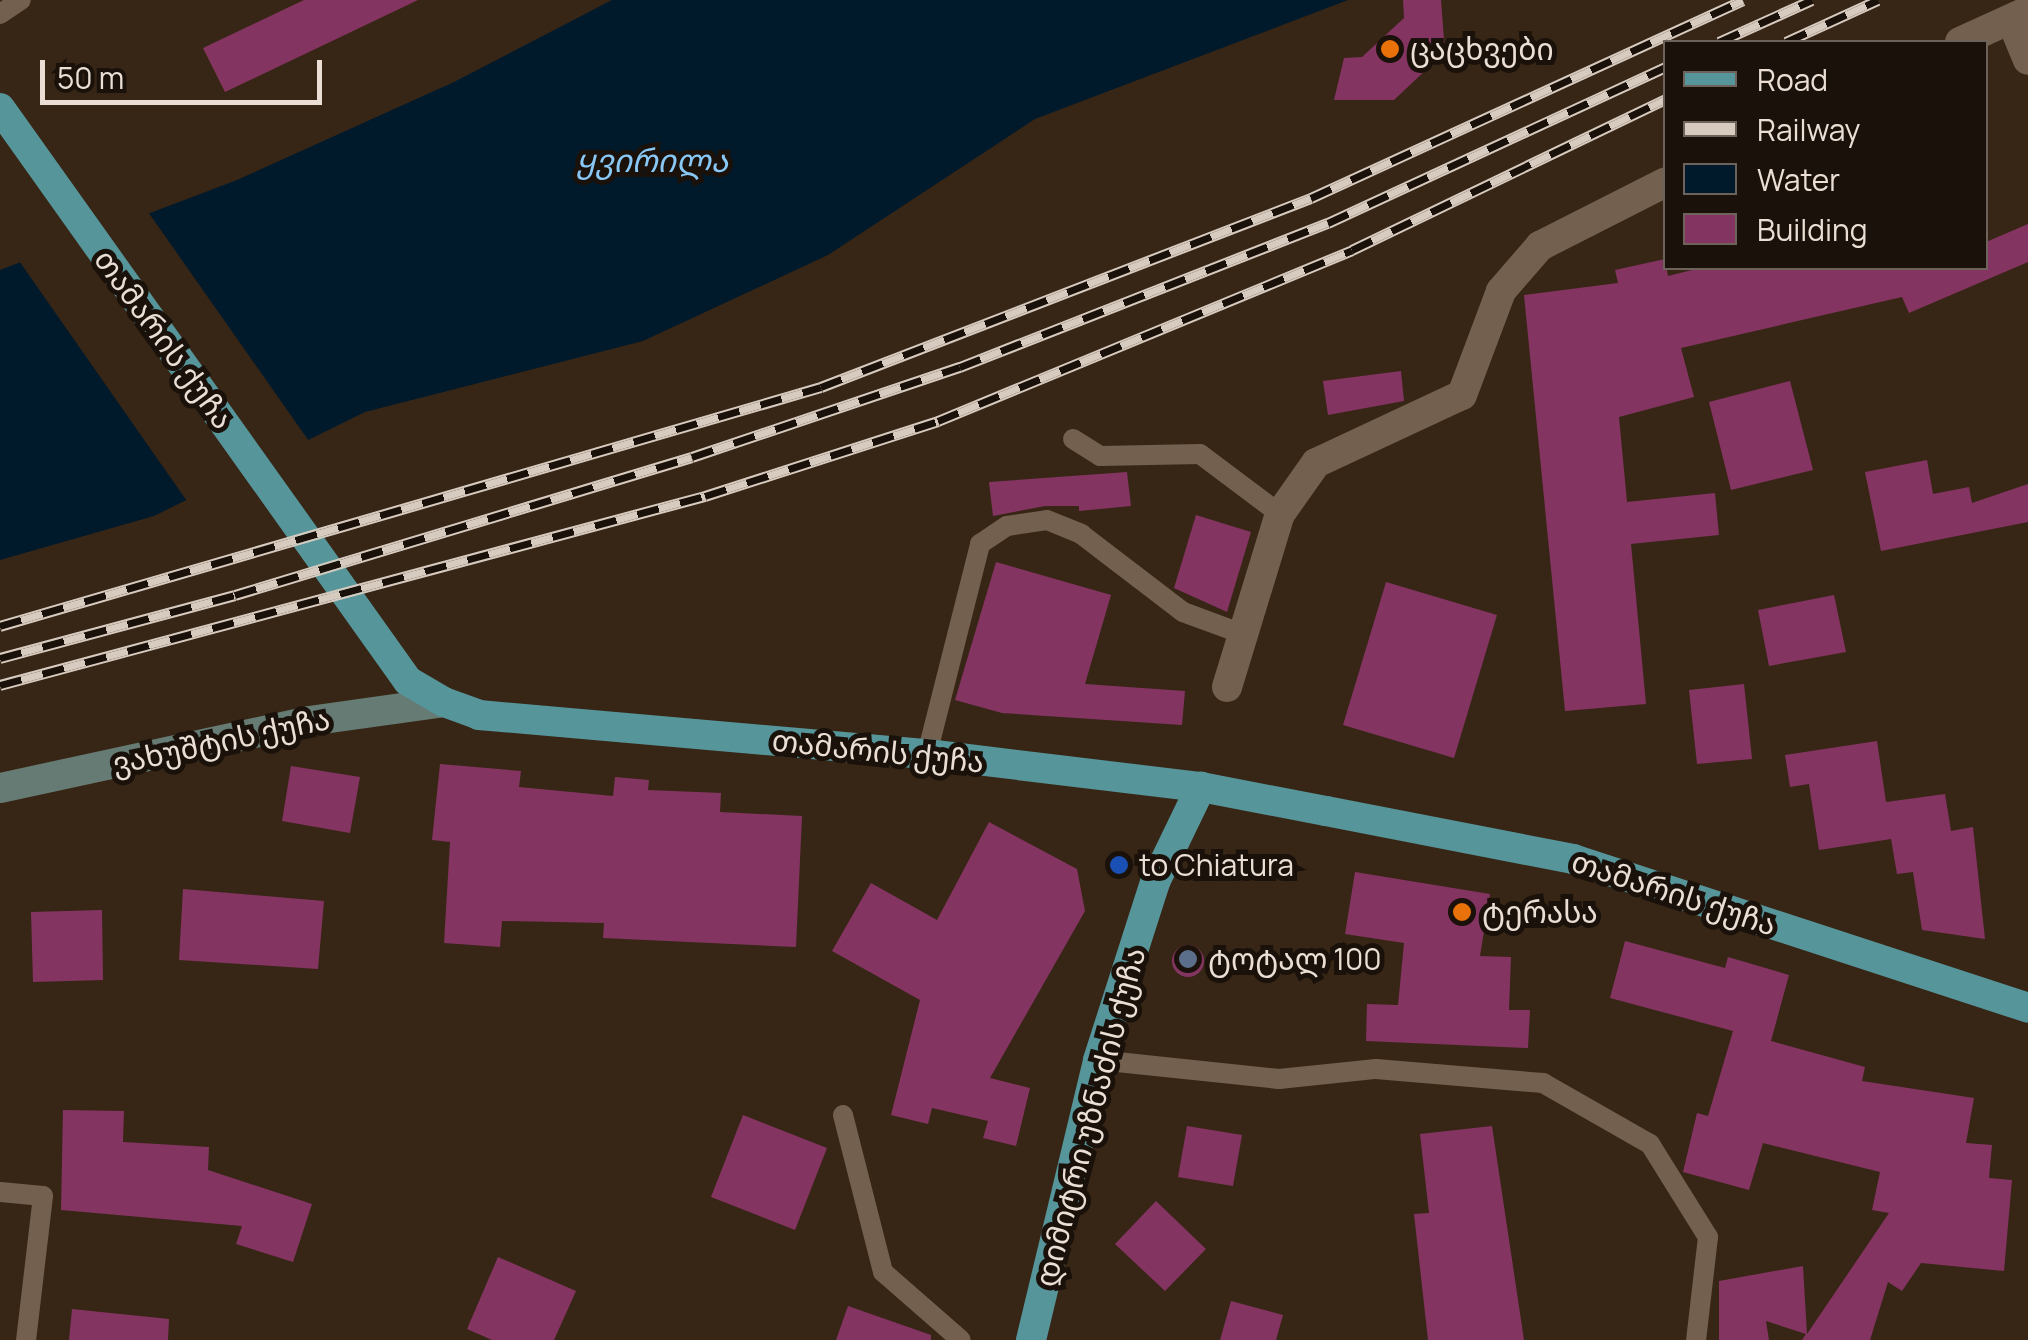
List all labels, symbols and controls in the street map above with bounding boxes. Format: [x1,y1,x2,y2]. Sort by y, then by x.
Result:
place label: ცაცხვები [1410,31,1554,67]
marker: ცაცხვები [1379,38,1401,60]
scale bar [45,40,328,102]
legend [1663,40,1988,270]
text: 50 m [57,57,124,98]
text: Road [1757,59,1828,100]
text: Railway [1757,109,1860,150]
water label: ყვირილა [576,141,728,179]
text: Water [1757,159,1840,200]
text: Building [1757,209,1868,250]
street label: თამარის ქუჩა [87,242,241,436]
street label: ვახუშტის ქუჩა [109,700,333,782]
street label: თამარის ქუჩა [770,722,986,780]
street label: თამარის ქუჩა [1567,843,1781,943]
place label: to Chiatura [1139,847,1294,883]
marker: to Chiatura [1108,854,1130,876]
place label: ტერასა [1482,894,1598,930]
marker: ტერასა [1451,901,1473,923]
place label: ტოტალ 100 [1208,941,1382,977]
street label: დიმიტრი უზნაძის ქუჩა [1027,943,1153,1291]
marker: ტოტალ 100 [1177,948,1199,970]

